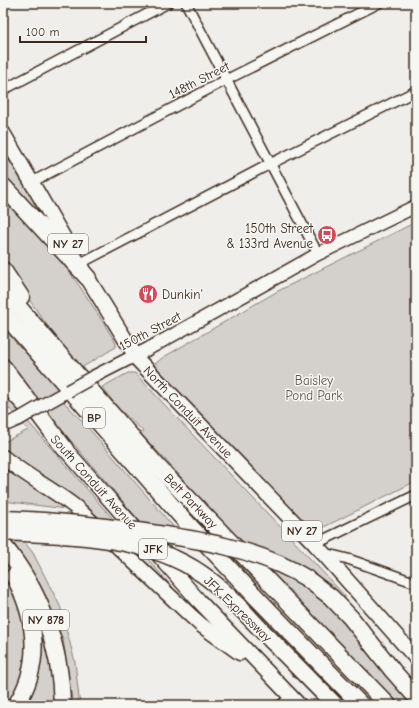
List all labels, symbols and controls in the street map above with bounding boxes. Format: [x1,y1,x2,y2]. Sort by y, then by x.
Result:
scale bar [20,18,146,44]
text: 100 m [26,25,59,39]
street label: 148th Street [166,58,233,102]
place label: 150th Street & 133rd Avenue [226,221,314,251]
bus stop icon: 150th Street & 133rd Avenue [316,224,338,246]
road number: NY 27 [48,234,88,254]
restaurant icon: Dunkin' [137,283,159,305]
place label: Dunkin' [162,287,203,302]
street label: 150th Street [117,308,185,354]
street label: North Conduit Avenue [140,363,236,461]
park label: Baisley Pond Park [286,373,343,403]
road number: BP [83,408,105,428]
street label: South Conduit Avenue [48,432,141,533]
street label: Belt Parkway [161,470,221,532]
road number: NY 27 [282,521,322,541]
road number: JFK [139,539,167,559]
street label: JFK Expressway [201,573,275,645]
road number: NY 878 [23,610,69,630]

